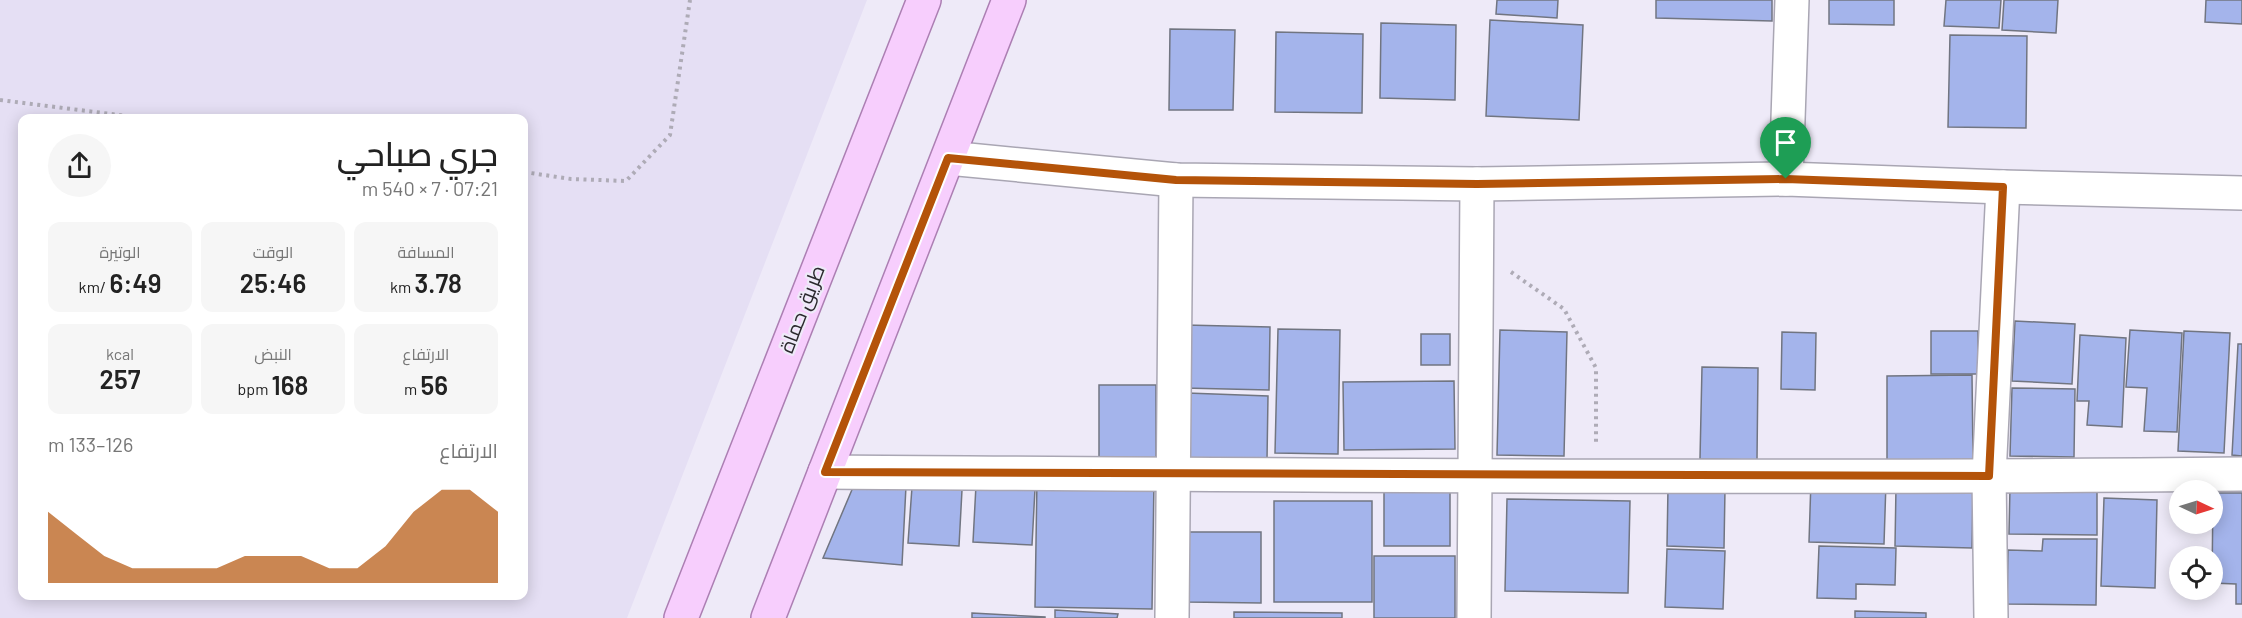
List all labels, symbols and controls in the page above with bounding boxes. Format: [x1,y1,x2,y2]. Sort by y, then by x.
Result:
pin [1760,117,1811,179]
icon: arrive [1769,126,1802,159]
text: جري صباحي [337,133,498,173]
button: share [48,134,111,197]
text: 07:21 · 7 × 540 m [362,176,498,200]
text: الوتيرة [99,242,141,261]
text: الوقت [253,242,293,261]
text: المسافة [398,242,454,261]
street label: طريق حماة [773,261,831,357]
text: 6:49 [109,267,161,298]
text: 25:46 [240,267,306,298]
text: 3.78 [415,267,462,298]
text: /km [79,277,109,296]
text: km [390,277,415,296]
text: kcal [106,344,134,363]
text: النبض [254,344,292,363]
text: الارتفاع [403,344,449,363]
text: 257 [100,363,140,394]
text: 168 [272,369,308,400]
text: 56 [420,369,448,400]
text: bpm [238,379,272,398]
text: m [404,379,420,398]
text: 126–133 m [48,432,133,456]
text: الارتفاع [439,438,498,462]
north arrow [2169,480,2223,534]
map controls [2169,480,2223,600]
button: locate [2169,546,2223,600]

